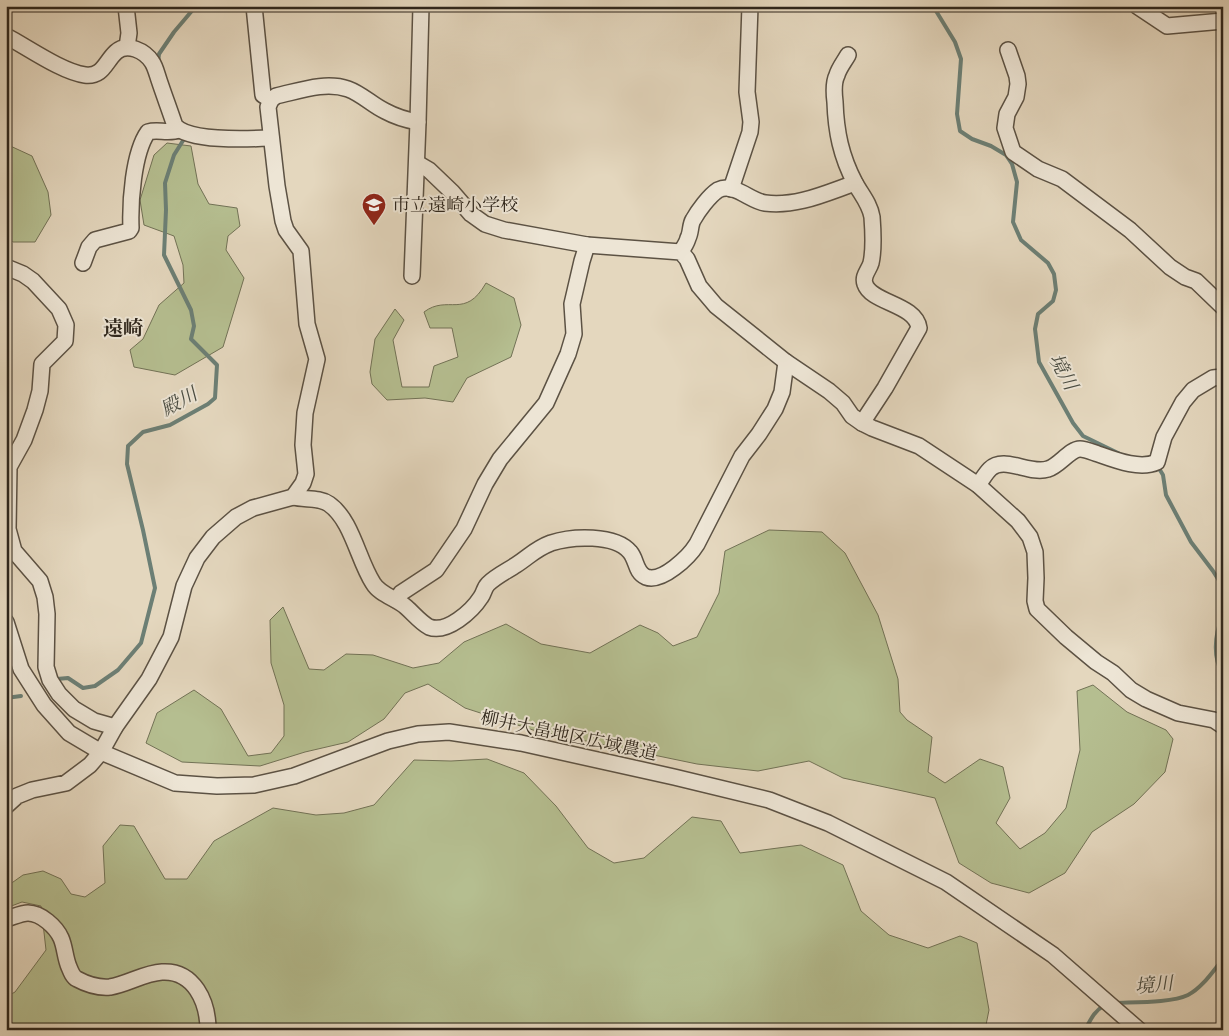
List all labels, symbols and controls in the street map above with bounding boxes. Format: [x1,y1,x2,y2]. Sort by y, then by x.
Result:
school or university icon: 市立遠崎小学校 [361,192,387,226]
place label: 市立遠崎小学校 [392,193,518,218]
district label: 遠崎 [103,315,143,342]
water label: 境川 [1043,349,1084,397]
water label: 殿川 [156,380,204,423]
street label: 柳井大畠地区広域農道 [478,705,660,767]
water label: 境川 [1134,970,1176,1000]

